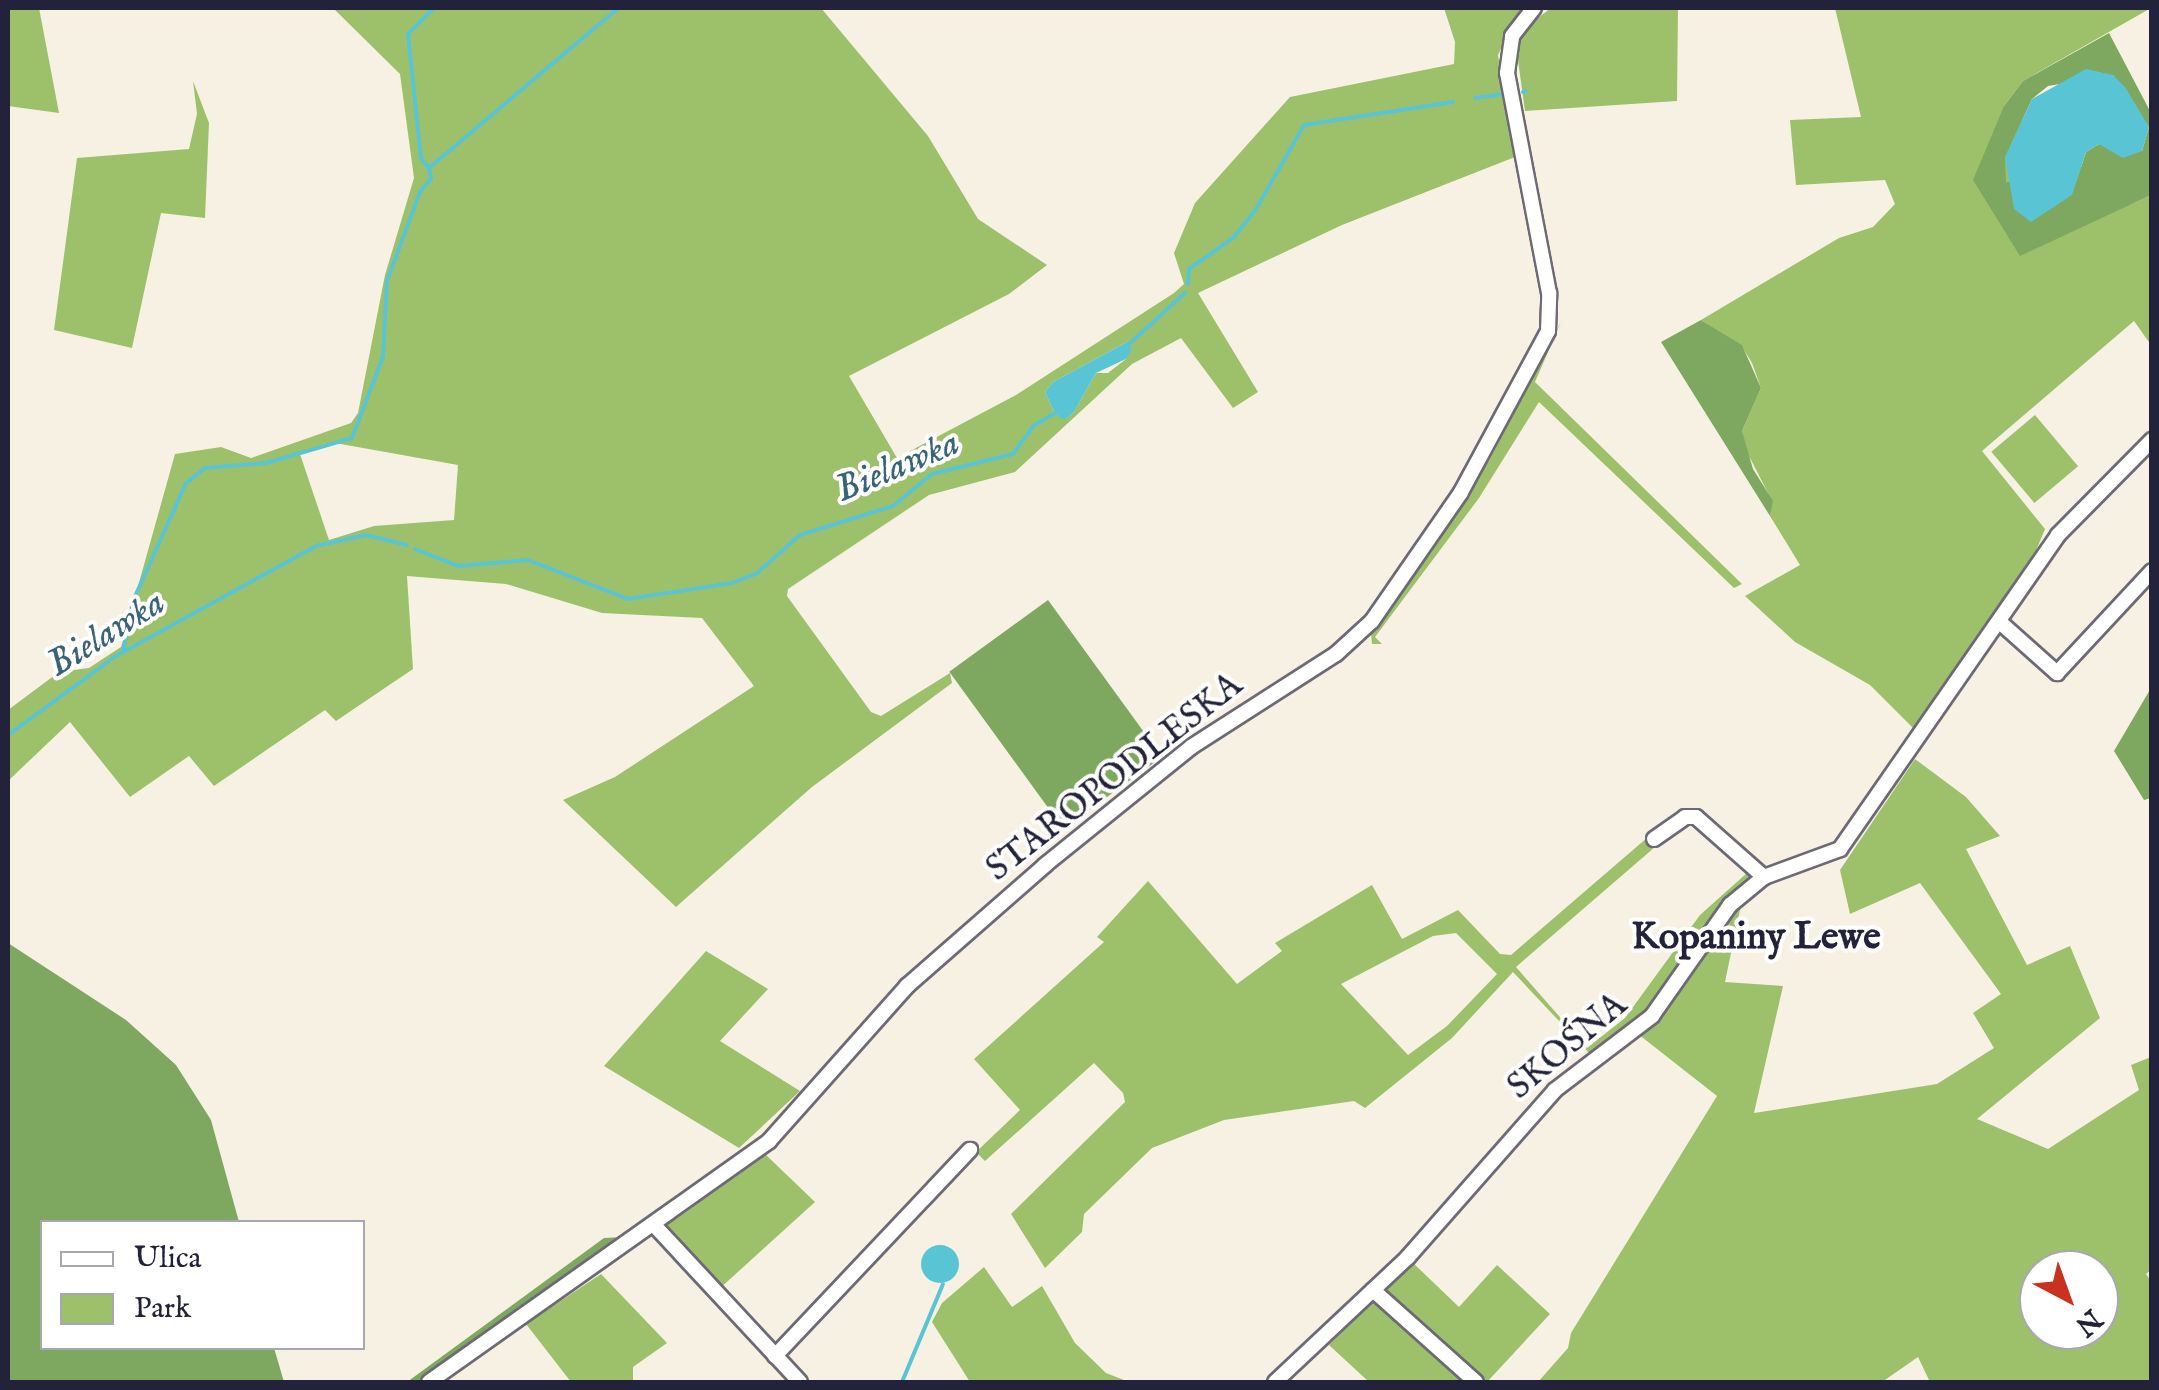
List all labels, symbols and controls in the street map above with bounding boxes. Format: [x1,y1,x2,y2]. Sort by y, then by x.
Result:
water label: Bielawka [829,422,967,514]
water label: Bielawka [40,581,174,689]
street label: STAROPODLESKA [979,665,1251,891]
district label: Kopaniny Lewe [1631,916,1881,962]
street label: SKOŚNA [1500,985,1636,1109]
legend [40,1220,365,1350]
text: Ulica [134,1240,202,1278]
north arrow [2019,1250,2119,1350]
text: Park [134,1290,191,1328]
text: N [2067,1300,2108,1343]

